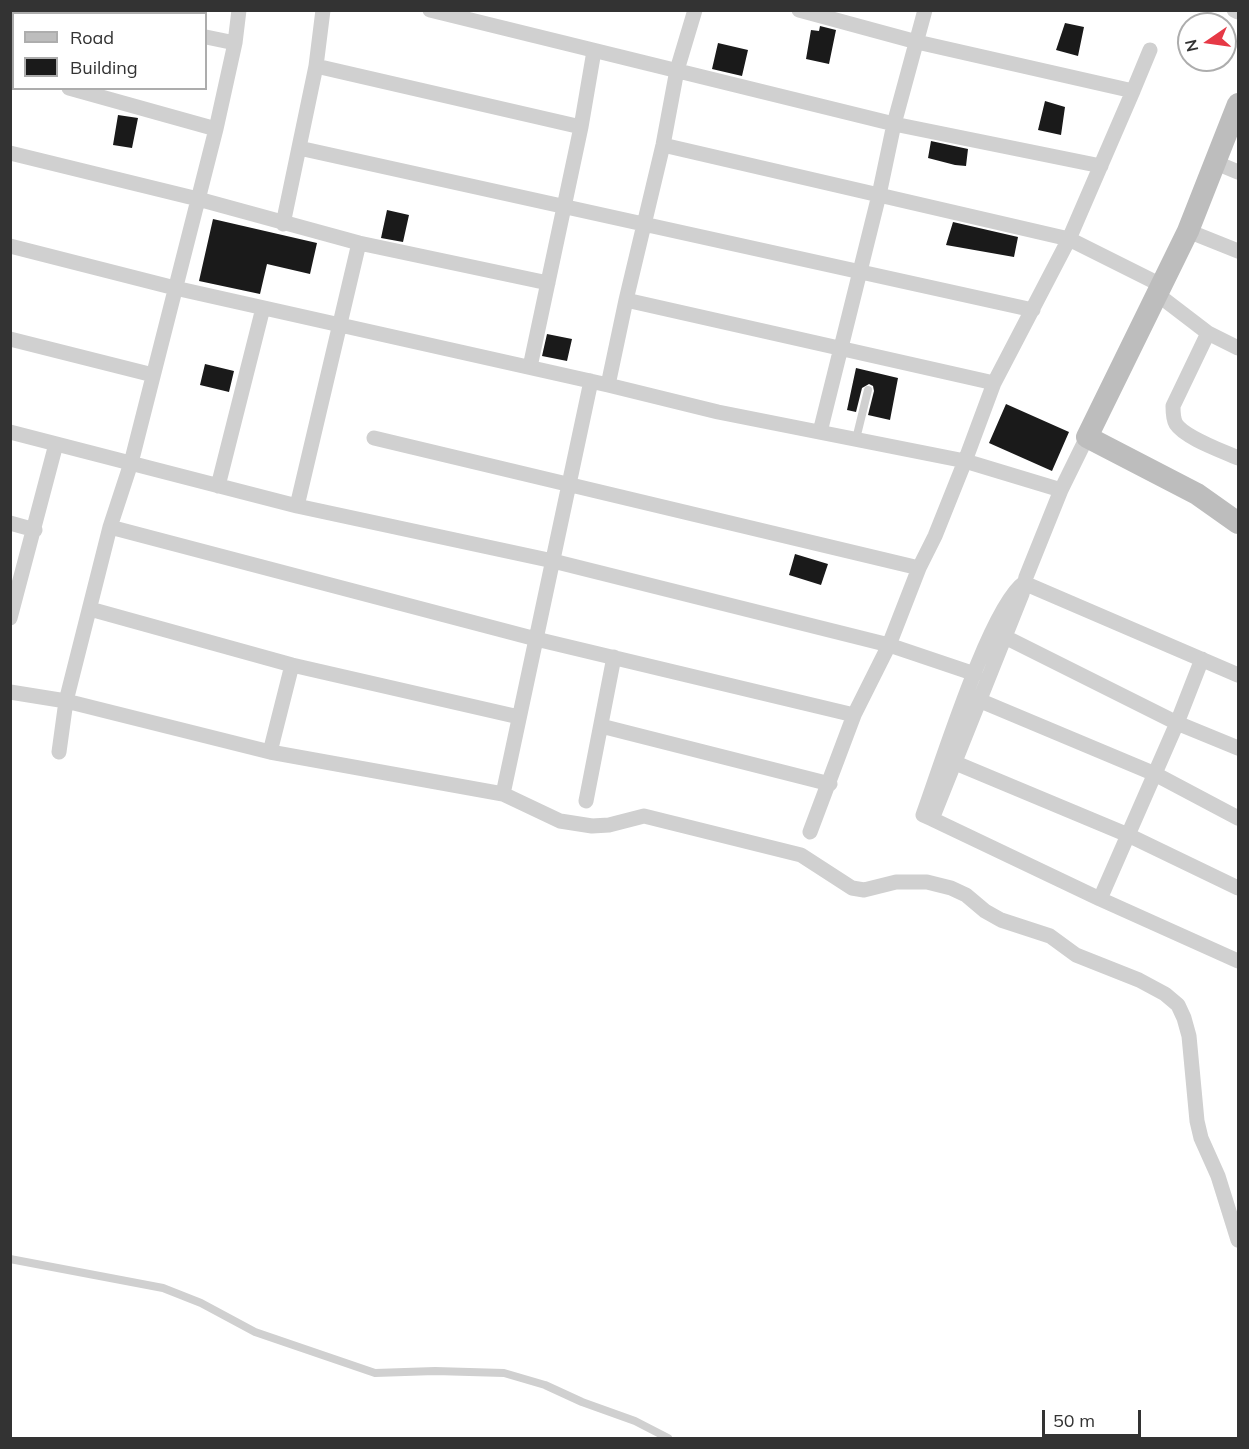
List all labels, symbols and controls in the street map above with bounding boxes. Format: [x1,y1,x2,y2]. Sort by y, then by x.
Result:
legend [12,12,207,90]
north arrow [1177,12,1237,72]
text: Road [70,26,114,49]
text: N [1180,37,1203,54]
text: Building [70,56,138,79]
scale bar [1045,1398,1144,1436]
text: 50 m [1053,1409,1095,1432]

